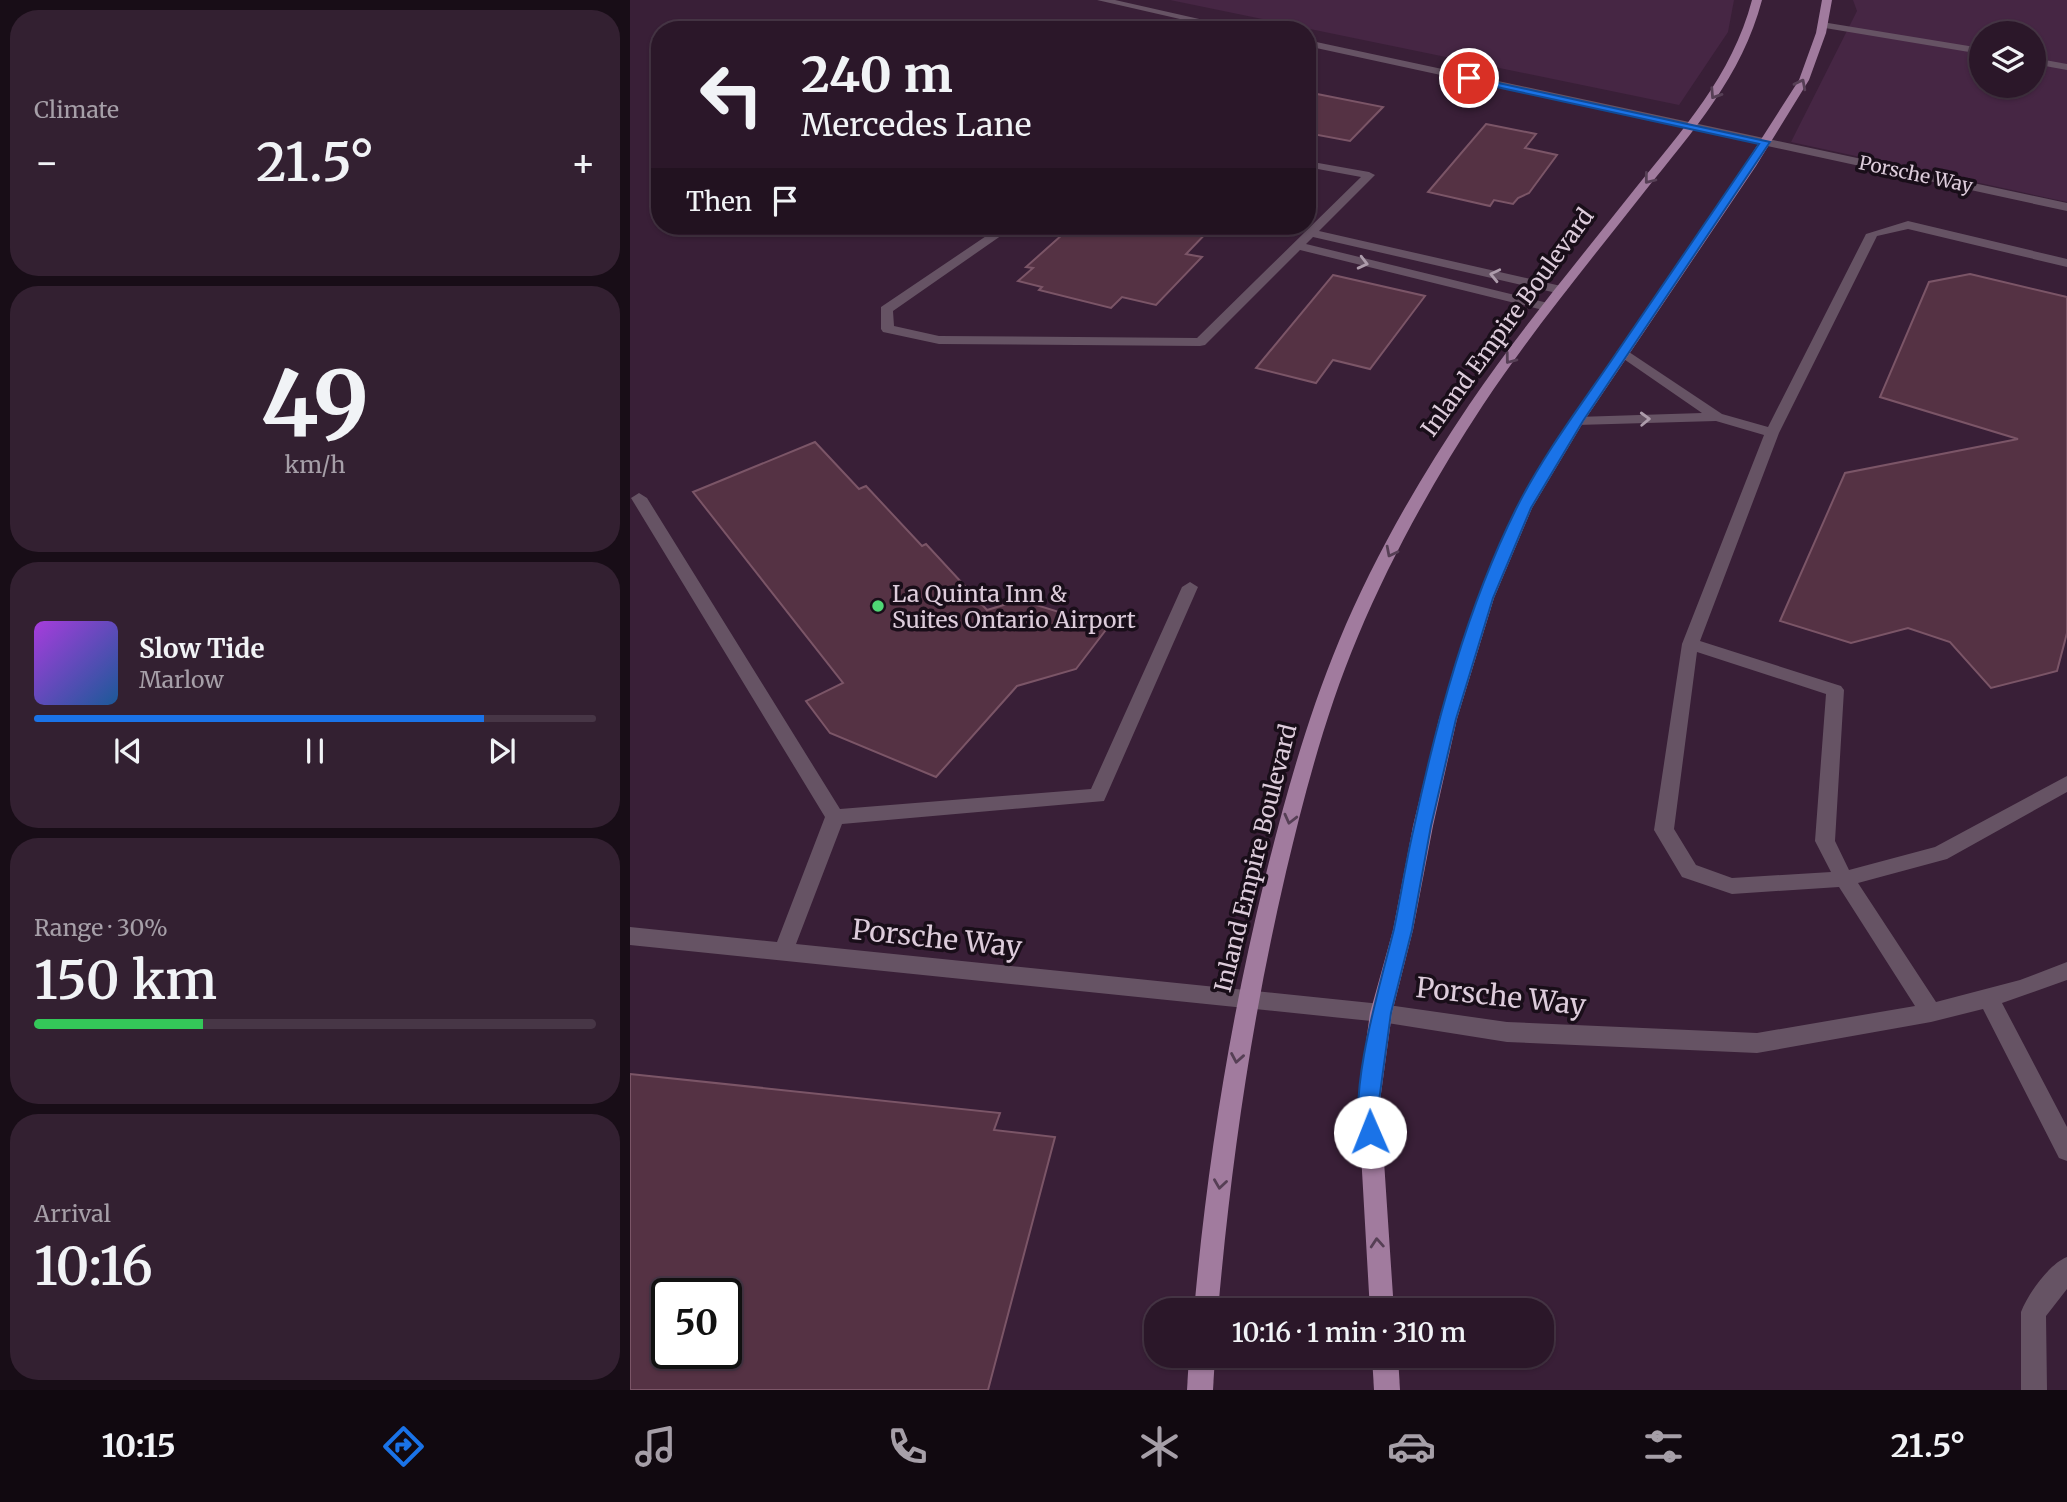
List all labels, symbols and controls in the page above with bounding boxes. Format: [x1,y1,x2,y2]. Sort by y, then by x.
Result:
map controls [1969,21,2046,98]
button: layers [1969,21,2046,98]
text: 240 m [801,44,953,105]
pin [1439,48,1499,108]
icon: left [686,49,777,140]
icon: arrive [1450,59,1488,97]
one-way arrow [1793,79,1806,91]
one-way arrow [1711,86,1723,99]
text: Climate [34,95,119,124]
text: Mercedes Lane [801,105,1031,145]
text: 21.5° [256,130,374,195]
text: − [34,139,59,186]
text: + [571,139,596,186]
street label: Porsche Way [1857,150,1975,198]
one-way arrow [1645,171,1658,184]
icon: arrive [766,182,804,220]
text: Then [686,185,752,218]
street label: Inland Empire Boulevard [1414,202,1600,442]
one-way arrow [1357,254,1369,269]
one-way arrow [1489,269,1501,283]
text: 49 [261,347,369,462]
one-way arrow [1506,351,1519,364]
one-way arrow [1640,411,1651,427]
text: km/h [285,450,345,479]
one-way arrow [1385,545,1399,557]
place label: La Quinta Inn & Suites Ontario Airport [892,579,1136,634]
marker: La Quinta Inn & Suites Ontario Airport [870,598,886,614]
text: Slow Tide [139,632,265,665]
text: Marlow [139,665,224,694]
street label: Inland Empire Boulevard [1208,721,1302,995]
icon: previous [109,732,147,770]
icon: pause [296,732,334,770]
icon: next [483,732,521,770]
one-way arrow [1284,813,1298,825]
street label: Porsche Way [850,911,1025,965]
text: Range · 30% [34,913,168,942]
text: 150 km [34,948,217,1013]
street label: Porsche Way [1414,969,1589,1023]
one-way arrow [1230,1052,1245,1063]
position arrow [1333,1095,1407,1169]
one-way arrow [1212,1178,1227,1190]
text: Arrival [34,1199,111,1228]
text: 10:16 [34,1234,153,1299]
one-way arrow [1370,1237,1385,1248]
speed limit sign: 50 [651,1278,742,1369]
text: 10:16 · 1 min · 310 m [1232,1316,1466,1349]
icon: directions [379,1422,428,1471]
icon: music [631,1422,680,1471]
icon: phone [883,1422,932,1471]
icon: climate [1135,1422,1184,1471]
icon: car [1387,1422,1436,1471]
icon: filters [1639,1422,1688,1471]
text: 10:15 [102,1426,176,1466]
text: 21.5° [1891,1426,1965,1466]

